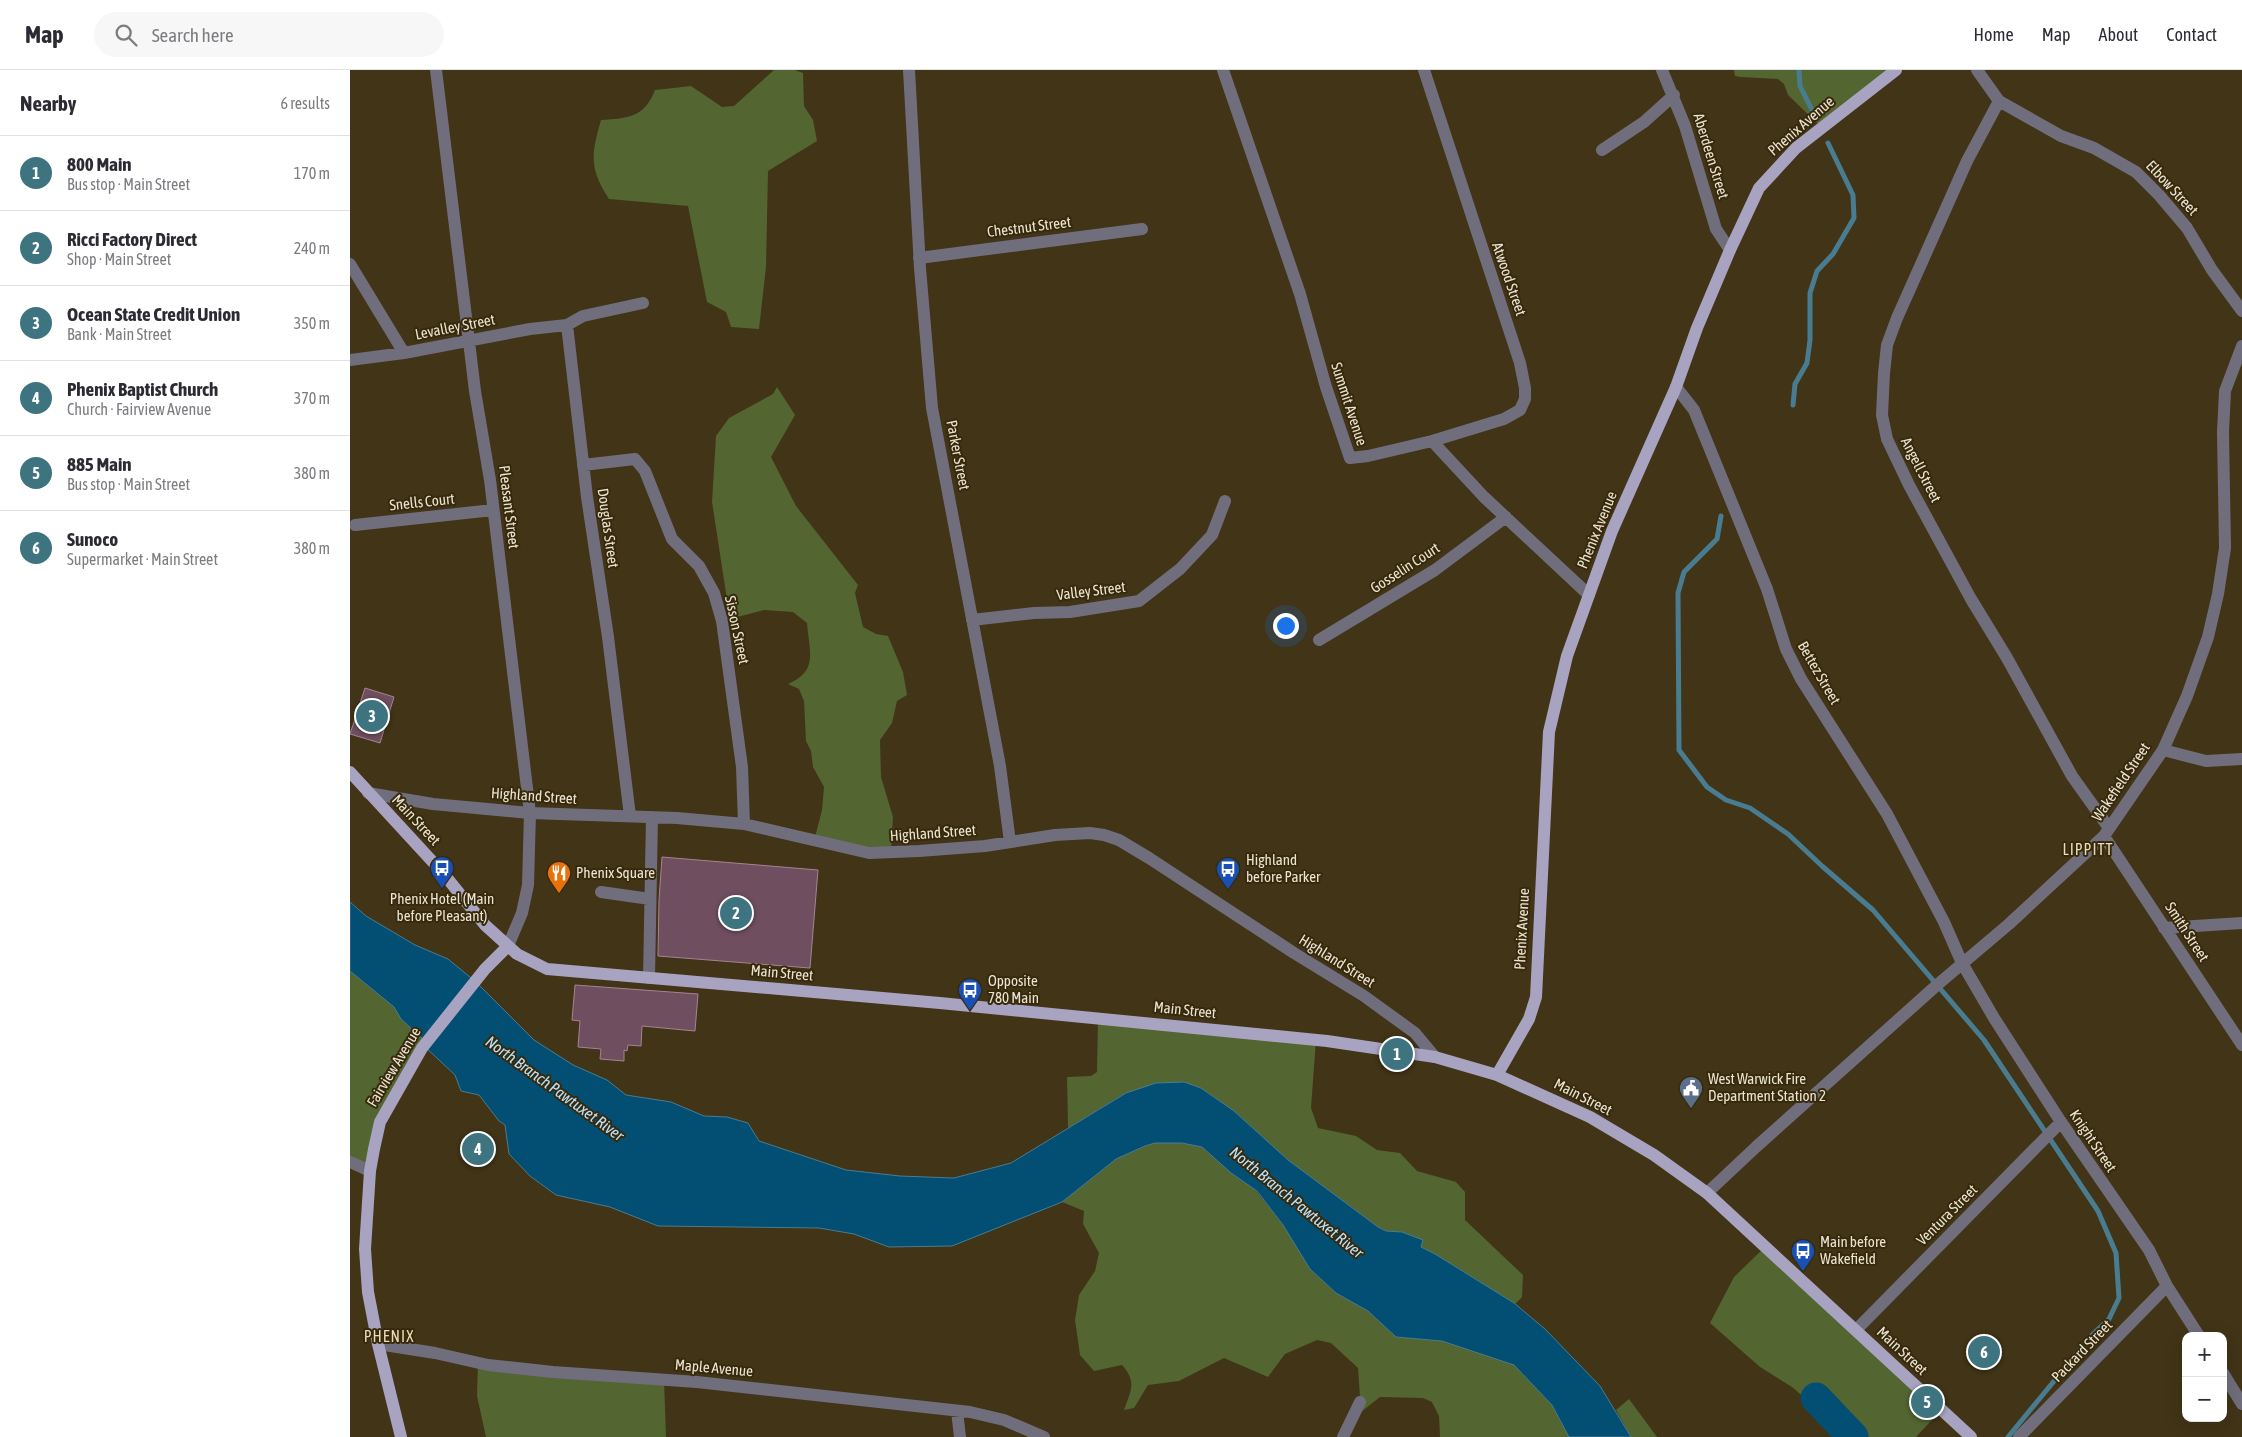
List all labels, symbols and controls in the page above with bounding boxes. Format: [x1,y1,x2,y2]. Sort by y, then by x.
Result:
search box [94,12,444,57]
text: Map [25,21,64,48]
icon: search [112,21,140,49]
text: Search here [152,24,234,46]
text: Home [1974,24,2014,45]
text: Map [2042,24,2071,45]
text: About [2099,24,2138,45]
text: Contact [2166,24,2217,45]
text: Nearby [20,91,76,115]
street label: Phenix Avenue [1764,92,1837,159]
text: 6 results [280,94,330,112]
street label: Aberdeen Street [1690,111,1733,201]
text: 800 Main [67,153,132,175]
street label: Elbow Street [2143,157,2202,218]
text: 1 [32,164,40,182]
text: 170 m [294,164,330,182]
text: Bus stop · Main Street [67,175,190,193]
street label: Chestnut Street [986,213,1072,240]
text: Ricci Factory Direct [67,228,197,250]
text: 2 [32,239,40,257]
text: 240 m [294,239,330,257]
street label: Atwood Street [1489,240,1530,318]
text: Shop · Main Street [67,250,171,268]
text: Ocean State Credit Union [67,303,240,325]
street label: Levalley Street [413,310,496,343]
text: 3 [32,314,40,332]
text: 350 m [294,314,330,332]
text: Bank · Main Street [67,325,172,343]
street label: Summit Avenue [1328,360,1371,448]
text: Phenix Baptist Church [67,378,218,400]
text: 4 [32,389,40,407]
text: 370 m [294,389,330,407]
text: Church · Fairview Avenue [67,400,211,418]
street label: Parker Street [943,418,974,491]
street label: Angell Street [1898,434,1945,505]
text: 885 Main [67,453,132,475]
text: 5 [32,464,40,482]
text: 380 m [294,464,330,482]
street label: Pleasant Street [496,464,523,550]
text: Bus stop · Main Street [67,475,190,493]
street label: Douglas Street [594,487,623,569]
street label: Phenix Avenue [1573,489,1620,571]
street label: Snells Court [389,490,455,513]
text: Sunoco [67,528,118,550]
text: 6 [32,539,40,557]
text: 380 m [294,539,330,557]
street label: Gosselin Court [1367,539,1442,596]
text: Supermarket · Main Street [67,550,218,568]
street label: Valley Street [1055,578,1126,603]
street label: Sisson Street [722,594,753,666]
your location [1273,613,1299,639]
street label: Bettez Street [1795,638,1844,707]
pin: 3 [356,697,388,735]
street label: Wakefield Street [2088,739,2153,824]
street label: Highland Street [490,784,578,807]
street label: Main Street [389,791,444,848]
street label: Highland Street [889,821,977,844]
district label: LIPPITT [2062,840,2114,858]
place label: Highland before Parker [1246,851,1321,885]
bus stop icon: Phenix Hotel (Main before Pleasant) [429,855,455,889]
bus stop icon: Highland before Parker [1215,856,1241,890]
restaurant icon: Phenix Square [546,860,572,894]
place label: Phenix Square [576,864,655,881]
street label: Phenix Avenue [1511,887,1532,970]
place label: Phenix Hotel (Main before Pleasant) [390,890,494,924]
pin: 2 [720,894,752,932]
street label: Smith Street [2162,899,2213,965]
street label: Highland Street [1296,931,1378,991]
street label: Main Street [750,961,814,984]
place label: Opposite 780 Main [988,972,1039,1006]
bus stop icon: Opposite 780 Main [957,977,983,1011]
street label: Main Street [1153,998,1217,1021]
street label: Fairview Avenue [363,1024,424,1109]
water label: North Branch Pawtuxet River [482,1032,629,1145]
pin: 1 [1381,1035,1413,1073]
place label: West Warwick Fire Department Station 2 [1708,1070,1826,1104]
street label: Main Street [1551,1075,1615,1118]
public building icon: West Warwick Fire Department Station 2 [1678,1075,1704,1109]
street label: Knight Street [2066,1106,2120,1175]
pin: 4 [462,1130,494,1168]
water label: North Branch Pawtuxet River [1227,1143,1368,1262]
street label: Ventura Street [1913,1181,1980,1248]
place label: Main before Wakefield [1820,1233,1886,1267]
bus stop icon: Main before Wakefield [1790,1238,1816,1272]
street label: Packard Street [2048,1316,2115,1385]
street label: Main Street [1874,1323,1931,1378]
district label: PHENIX [364,1327,414,1345]
map controls [2182,1332,2227,1422]
button: + [2182,1332,2227,1377]
pin: 6 [1968,1333,2000,1371]
street label: Maple Avenue [674,1356,754,1379]
button: − [2182,1377,2227,1422]
pin: 5 [1911,1383,1943,1421]

